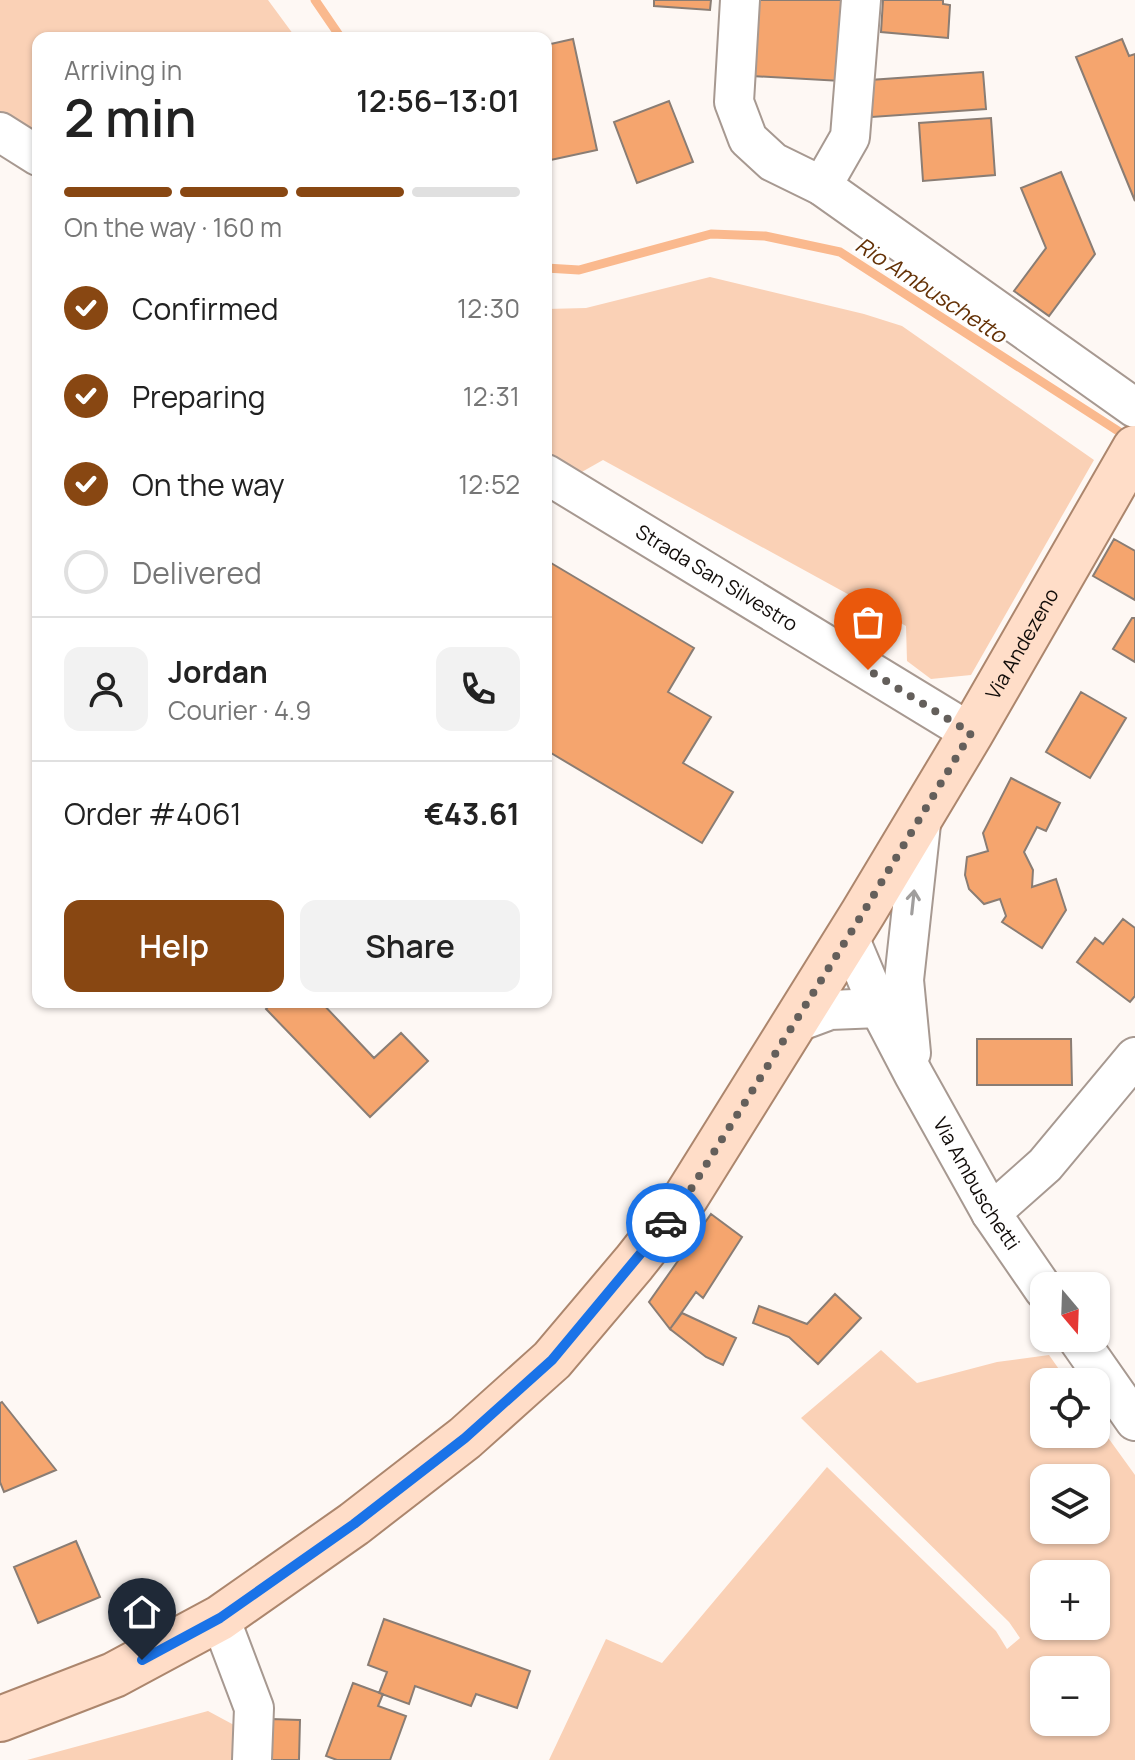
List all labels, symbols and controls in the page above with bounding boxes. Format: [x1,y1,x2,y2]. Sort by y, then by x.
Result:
text: Arriving in [64,52,182,88]
text: 12:56–13:01 [356,80,520,121]
text: 2 min [64,82,197,153]
text: On the way · 160 m [64,209,282,245]
water label: Rio Ambuschetto [850,230,1014,351]
icon: check [64,286,108,330]
text: Confirmed [132,288,279,329]
text: 12:30 [457,290,520,326]
icon: check [64,374,108,418]
text: Preparing [132,376,266,417]
text: 12:31 [463,378,520,414]
icon: check [64,462,108,506]
text: On the way [132,464,285,505]
text: 12:52 [458,466,520,502]
street label: Strada San Silvestro [631,518,803,637]
text: Delivered [132,552,262,593]
street label: Via Andezeno [979,583,1065,704]
pin [834,588,902,670]
icon: bag [846,600,890,644]
button: person [64,647,148,731]
button: phone [436,647,520,731]
text: Jordan [168,651,268,692]
text: Courier · 4.9 [168,692,311,728]
text: Order #4061 [64,793,242,834]
text: €43.61 [424,793,520,834]
one-way arrow [906,889,921,916]
button: Help [64,900,284,992]
button: Share [300,900,520,992]
street label: Via Ambuschetti [927,1112,1026,1255]
courier [626,1183,706,1263]
icon: car [644,1201,688,1245]
north arrow [1030,1272,1110,1352]
map controls [1030,1272,1110,1736]
button: locate [1030,1368,1110,1448]
button: layers [1030,1464,1110,1544]
button: + [1030,1560,1110,1640]
pin [108,1578,176,1660]
icon: home [120,1590,164,1634]
button: − [1030,1656,1110,1736]

